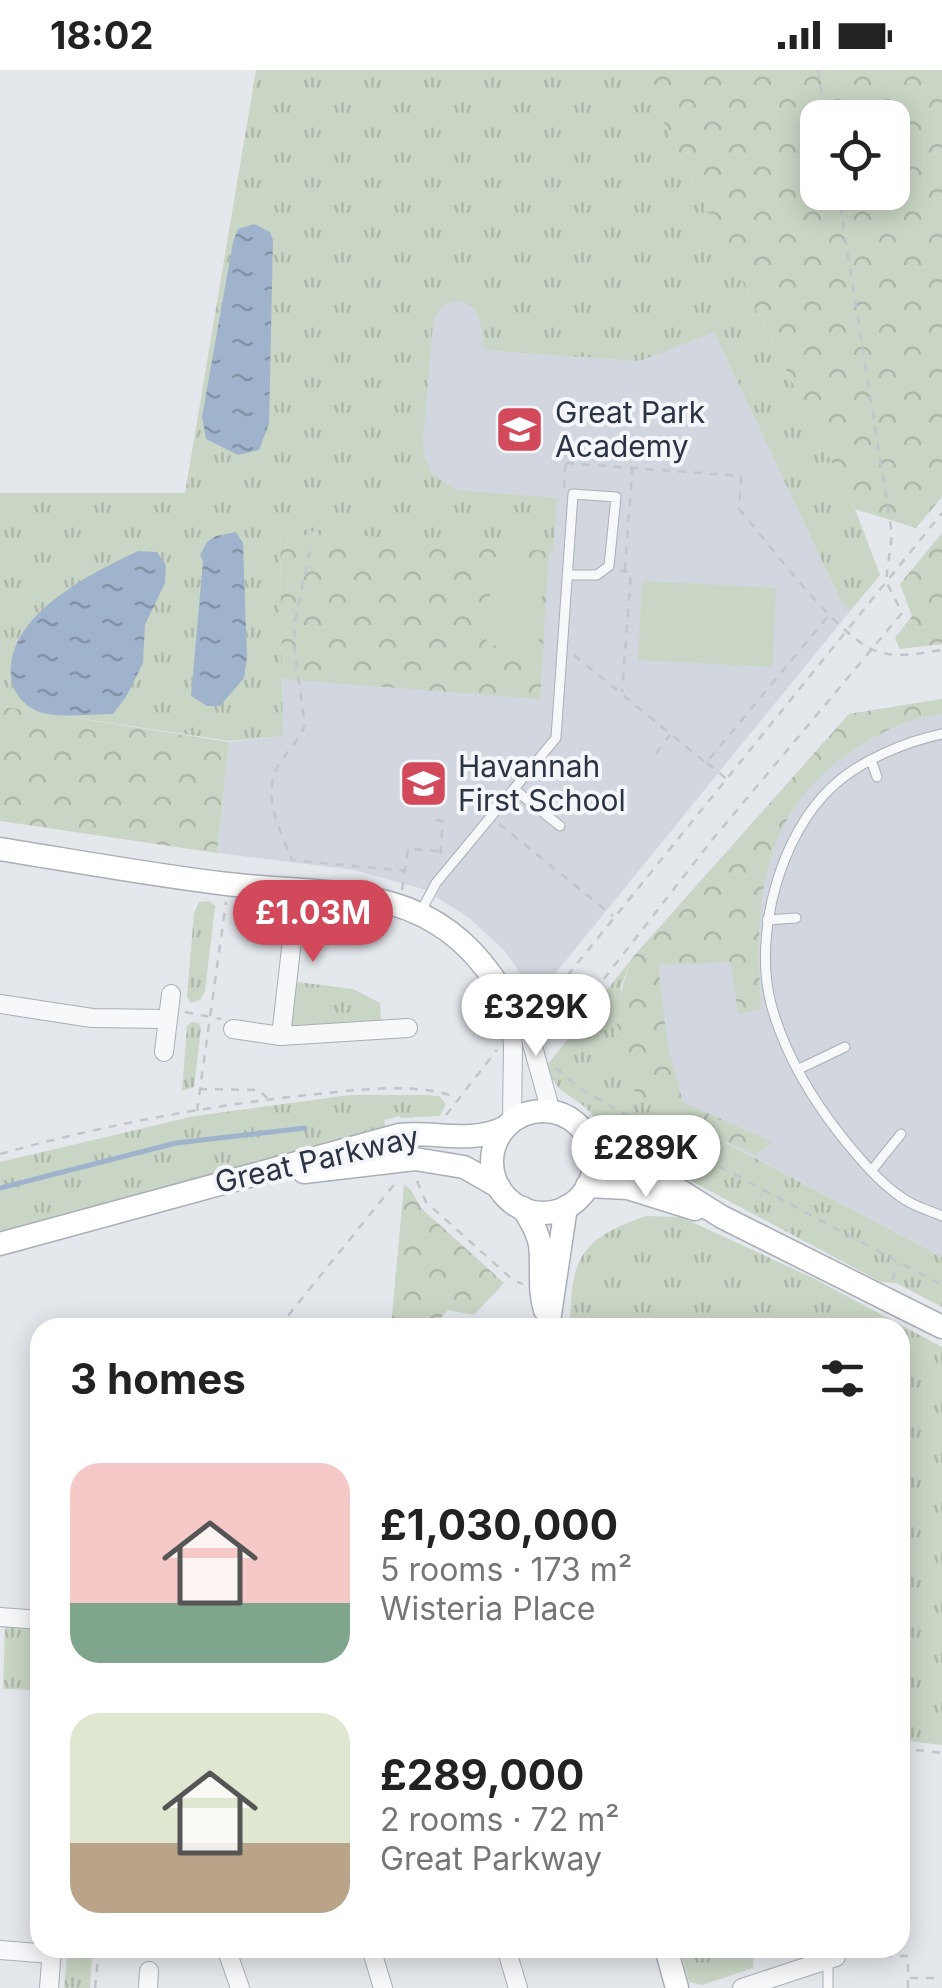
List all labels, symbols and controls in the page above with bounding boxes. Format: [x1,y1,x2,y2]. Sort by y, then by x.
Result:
text: 18:02 [50,12,153,58]
map controls [800,100,910,210]
button: locate [800,100,910,210]
place label: Great Park Academy [555,394,706,464]
school or university icon: Great Park Academy [494,404,546,456]
place label: Havannah First School [458,748,626,818]
school or university icon: Havannah First School [397,758,449,810]
pin: £1.03M [232,880,394,965]
text: £1.03M [255,893,371,932]
pin: £329K [466,974,606,1059]
text: £329K [483,987,589,1026]
pin: £289K [576,1115,716,1200]
street label: Great Parkway [211,1118,422,1200]
text: £289K [593,1128,699,1167]
icon: filters [815,1351,870,1406]
text: 3 homes [70,1353,246,1404]
text: £1,030,000 [380,1499,618,1550]
icon: home [150,1503,270,1623]
text: 5 rooms · 173 m² [380,1550,632,1589]
text: Wisteria Place [380,1589,595,1628]
text: £289,000 [380,1749,584,1800]
icon: home [150,1753,270,1873]
text: 2 rooms · 72 m² [380,1800,619,1839]
text: Great Parkway [380,1839,602,1878]

